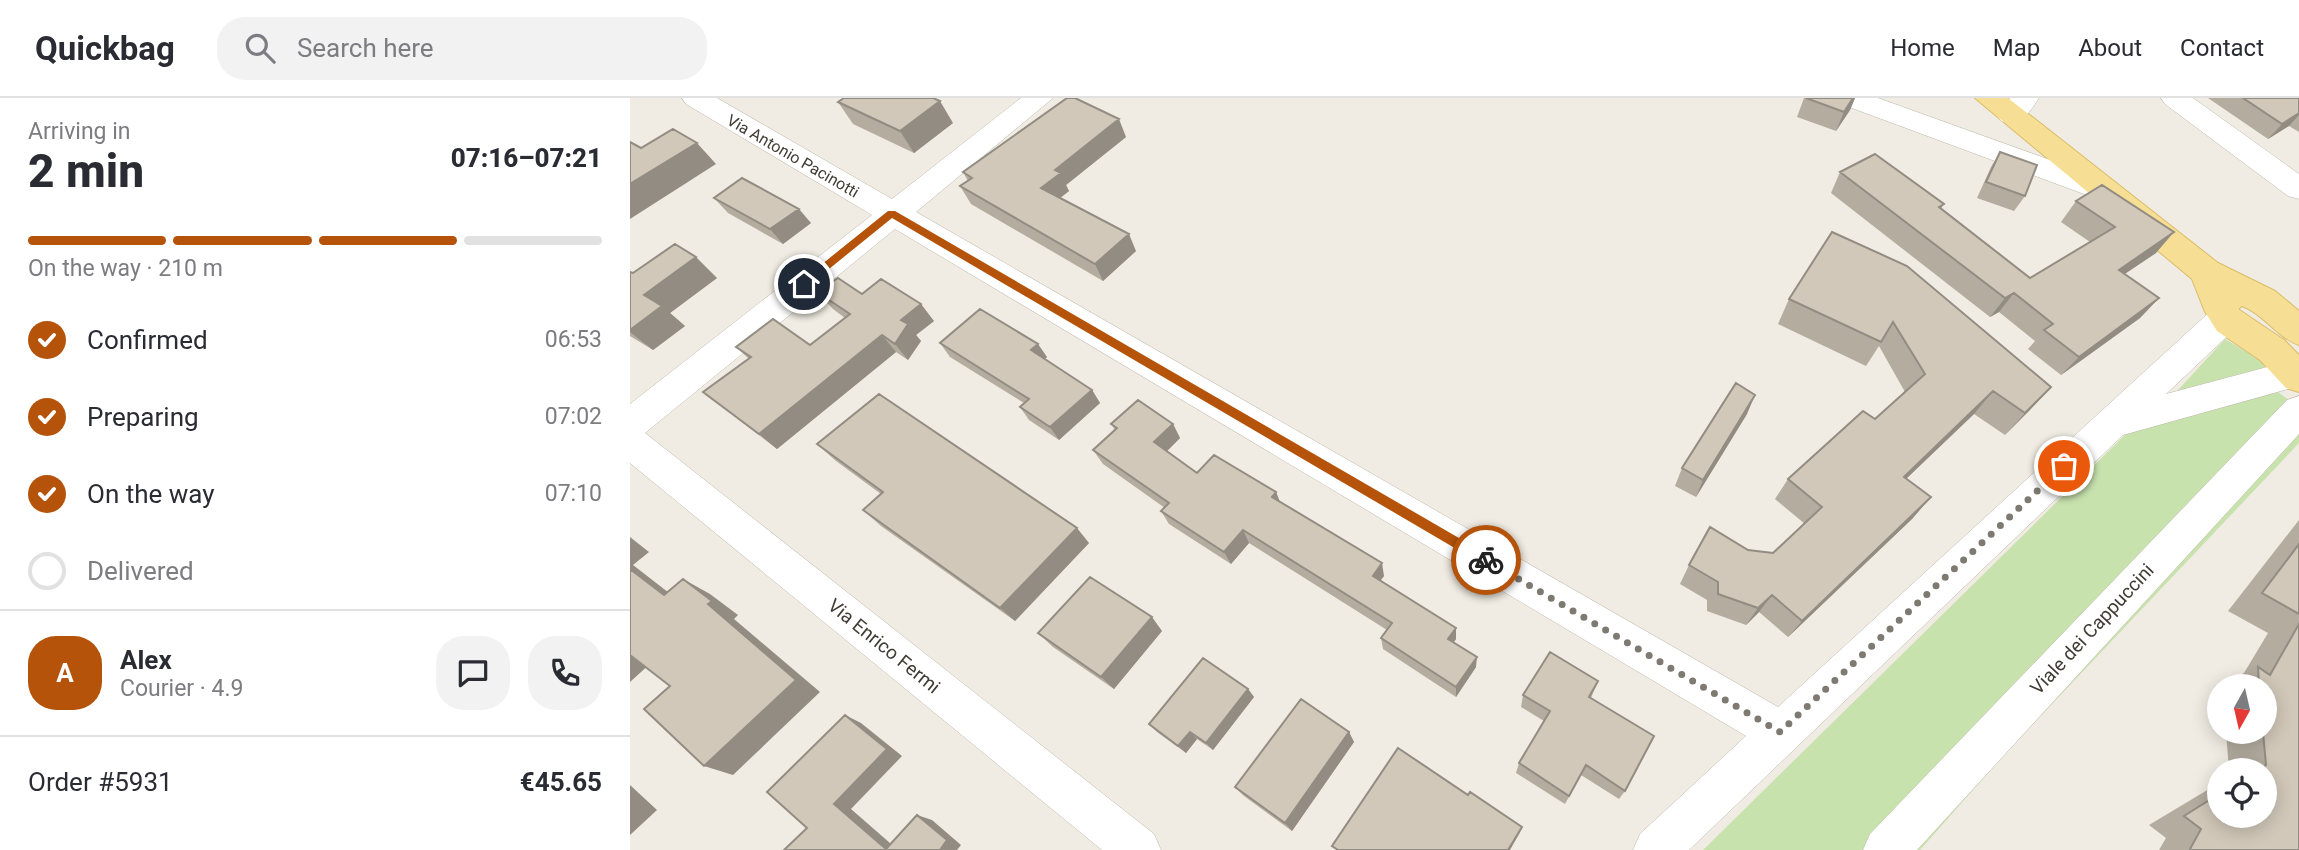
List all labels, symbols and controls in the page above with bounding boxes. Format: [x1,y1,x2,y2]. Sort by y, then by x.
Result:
search box [217,17,707,80]
text: Quickbag [35,29,175,68]
icon: search [241,29,279,67]
text: Search here [297,33,434,63]
text: Home [1890,34,1955,62]
text: Map [1993,34,2040,62]
text: About [2078,34,2142,62]
text: Contact [2180,34,2264,62]
street label: Via Antonio Pacinotti [724,110,862,202]
text: Arriving in [28,118,131,145]
text: 07:16–07:21 [451,143,602,173]
text: 2 min [28,144,144,198]
pin [774,254,834,314]
text: On the way · 210 m [28,255,223,282]
icon: home [785,265,823,303]
icon: check [28,321,66,359]
text: Confirmed [87,325,208,355]
text: 06:53 [545,326,602,353]
icon: check [28,398,66,436]
text: Preparing [87,402,199,432]
text: 07:02 [545,403,602,430]
pin [2034,436,2094,496]
icon: bag [2045,447,2083,485]
icon: check [28,475,66,513]
text: On the way [87,479,215,509]
text: 07:10 [545,480,602,507]
courier [1451,525,1521,595]
icon: bike [1467,541,1505,579]
text: Delivered [87,556,194,586]
street label: Viale dei Cappuccini [2025,559,2159,699]
street label: Via Enrico Fermi [823,594,945,698]
button: chat [436,636,510,710]
button: phone [528,636,602,710]
text: Alex [120,645,172,675]
text: A [56,658,74,688]
north arrow [2207,674,2277,744]
map controls [2207,674,2277,828]
text: Courier · 4.9 [120,675,243,702]
button: locate [2207,758,2277,828]
text: Order #5931 [28,767,173,797]
text: €45.65 [520,767,602,797]

